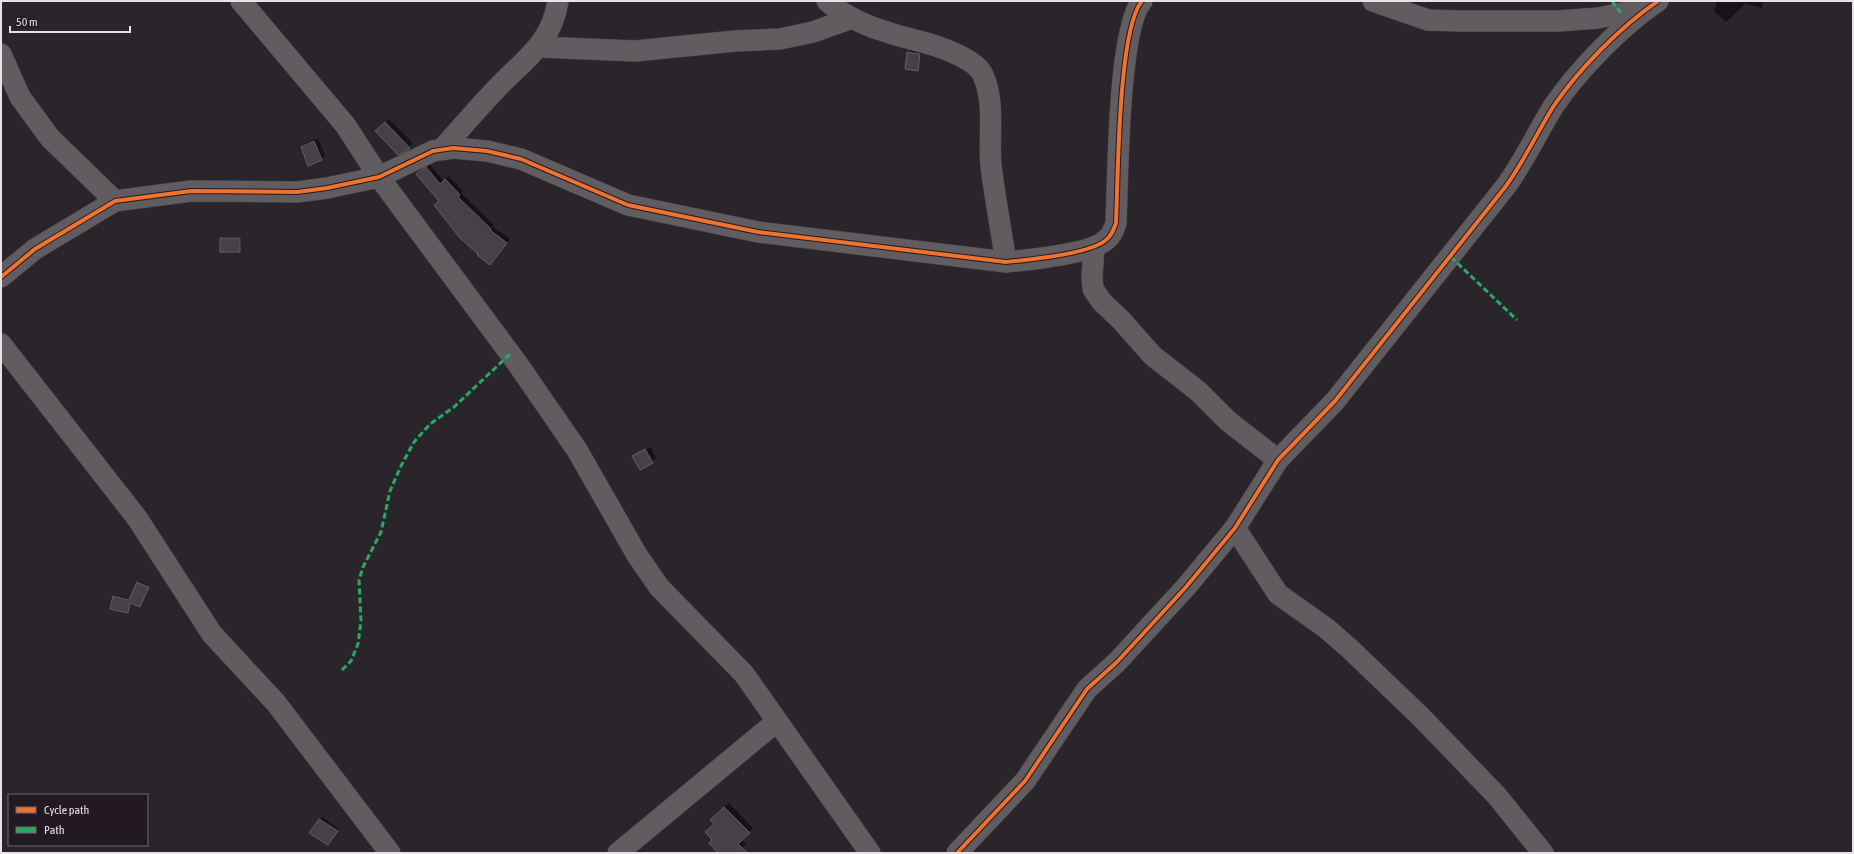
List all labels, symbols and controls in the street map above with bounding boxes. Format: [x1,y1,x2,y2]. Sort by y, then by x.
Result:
scale bar [10,8,130,34]
text: 50 m [16,15,38,29]
legend [8,794,148,846]
text: Cycle path [44,803,89,817]
text: Path [44,823,65,837]

